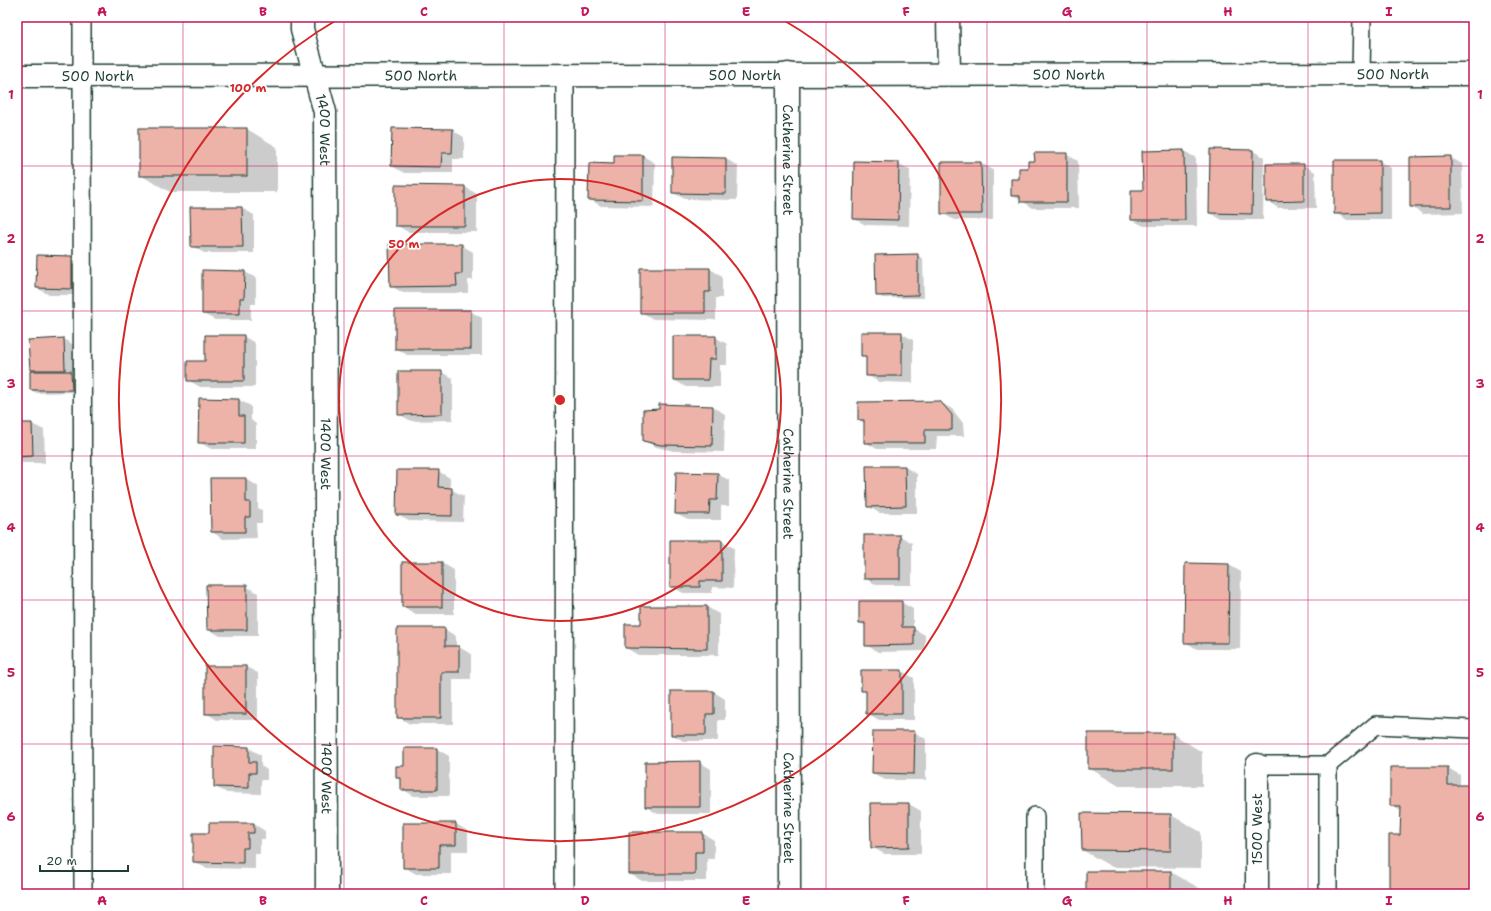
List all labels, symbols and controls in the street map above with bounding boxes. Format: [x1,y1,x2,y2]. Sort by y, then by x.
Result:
text: A [97,3,107,20]
text: B [259,3,267,20]
text: C [420,3,428,20]
text: D [580,3,590,20]
text: E [742,3,751,20]
text: F [902,3,910,20]
text: G [1062,3,1073,20]
text: H [1223,3,1233,20]
text: I [1385,3,1393,20]
street label: 500 North [1357,65,1429,83]
street label: 500 North [385,66,457,84]
street label: 500 North [709,66,781,84]
street label: 500 North [1033,66,1105,84]
street label: 500 North [62,67,134,85]
text: 100 m [230,80,267,96]
text: 1 [8,86,14,103]
text: 1 [1477,86,1483,103]
street label: 1400 West [311,92,334,166]
street label: Catherine Street [779,104,797,216]
text: 2 [6,230,16,247]
text: 2 [1475,230,1485,247]
text: 50 m [389,236,420,252]
text: 3 [6,375,16,392]
text: 3 [1475,375,1485,392]
centre of rings [553,393,567,407]
street label: 1400 West [317,418,335,490]
street label: Catherine Street [779,428,798,540]
text: 4 [6,519,16,536]
text: 4 [1475,519,1485,536]
text: 5 [7,664,15,681]
text: 5 [1476,664,1484,681]
street label: 1400 West [318,742,336,814]
street label: Catherine Street [780,752,798,864]
street label: 1500 West [1248,793,1266,865]
text: 6 [6,808,16,825]
text: 6 [1475,808,1485,825]
scale bar [40,847,128,873]
text: 20 m [46,853,77,869]
text: A [97,892,107,909]
text: B [259,892,267,909]
text: C [420,892,428,909]
text: D [580,892,590,909]
text: E [742,892,751,909]
text: F [902,892,910,909]
text: G [1062,892,1073,909]
text: H [1223,892,1233,909]
text: I [1385,892,1393,909]

